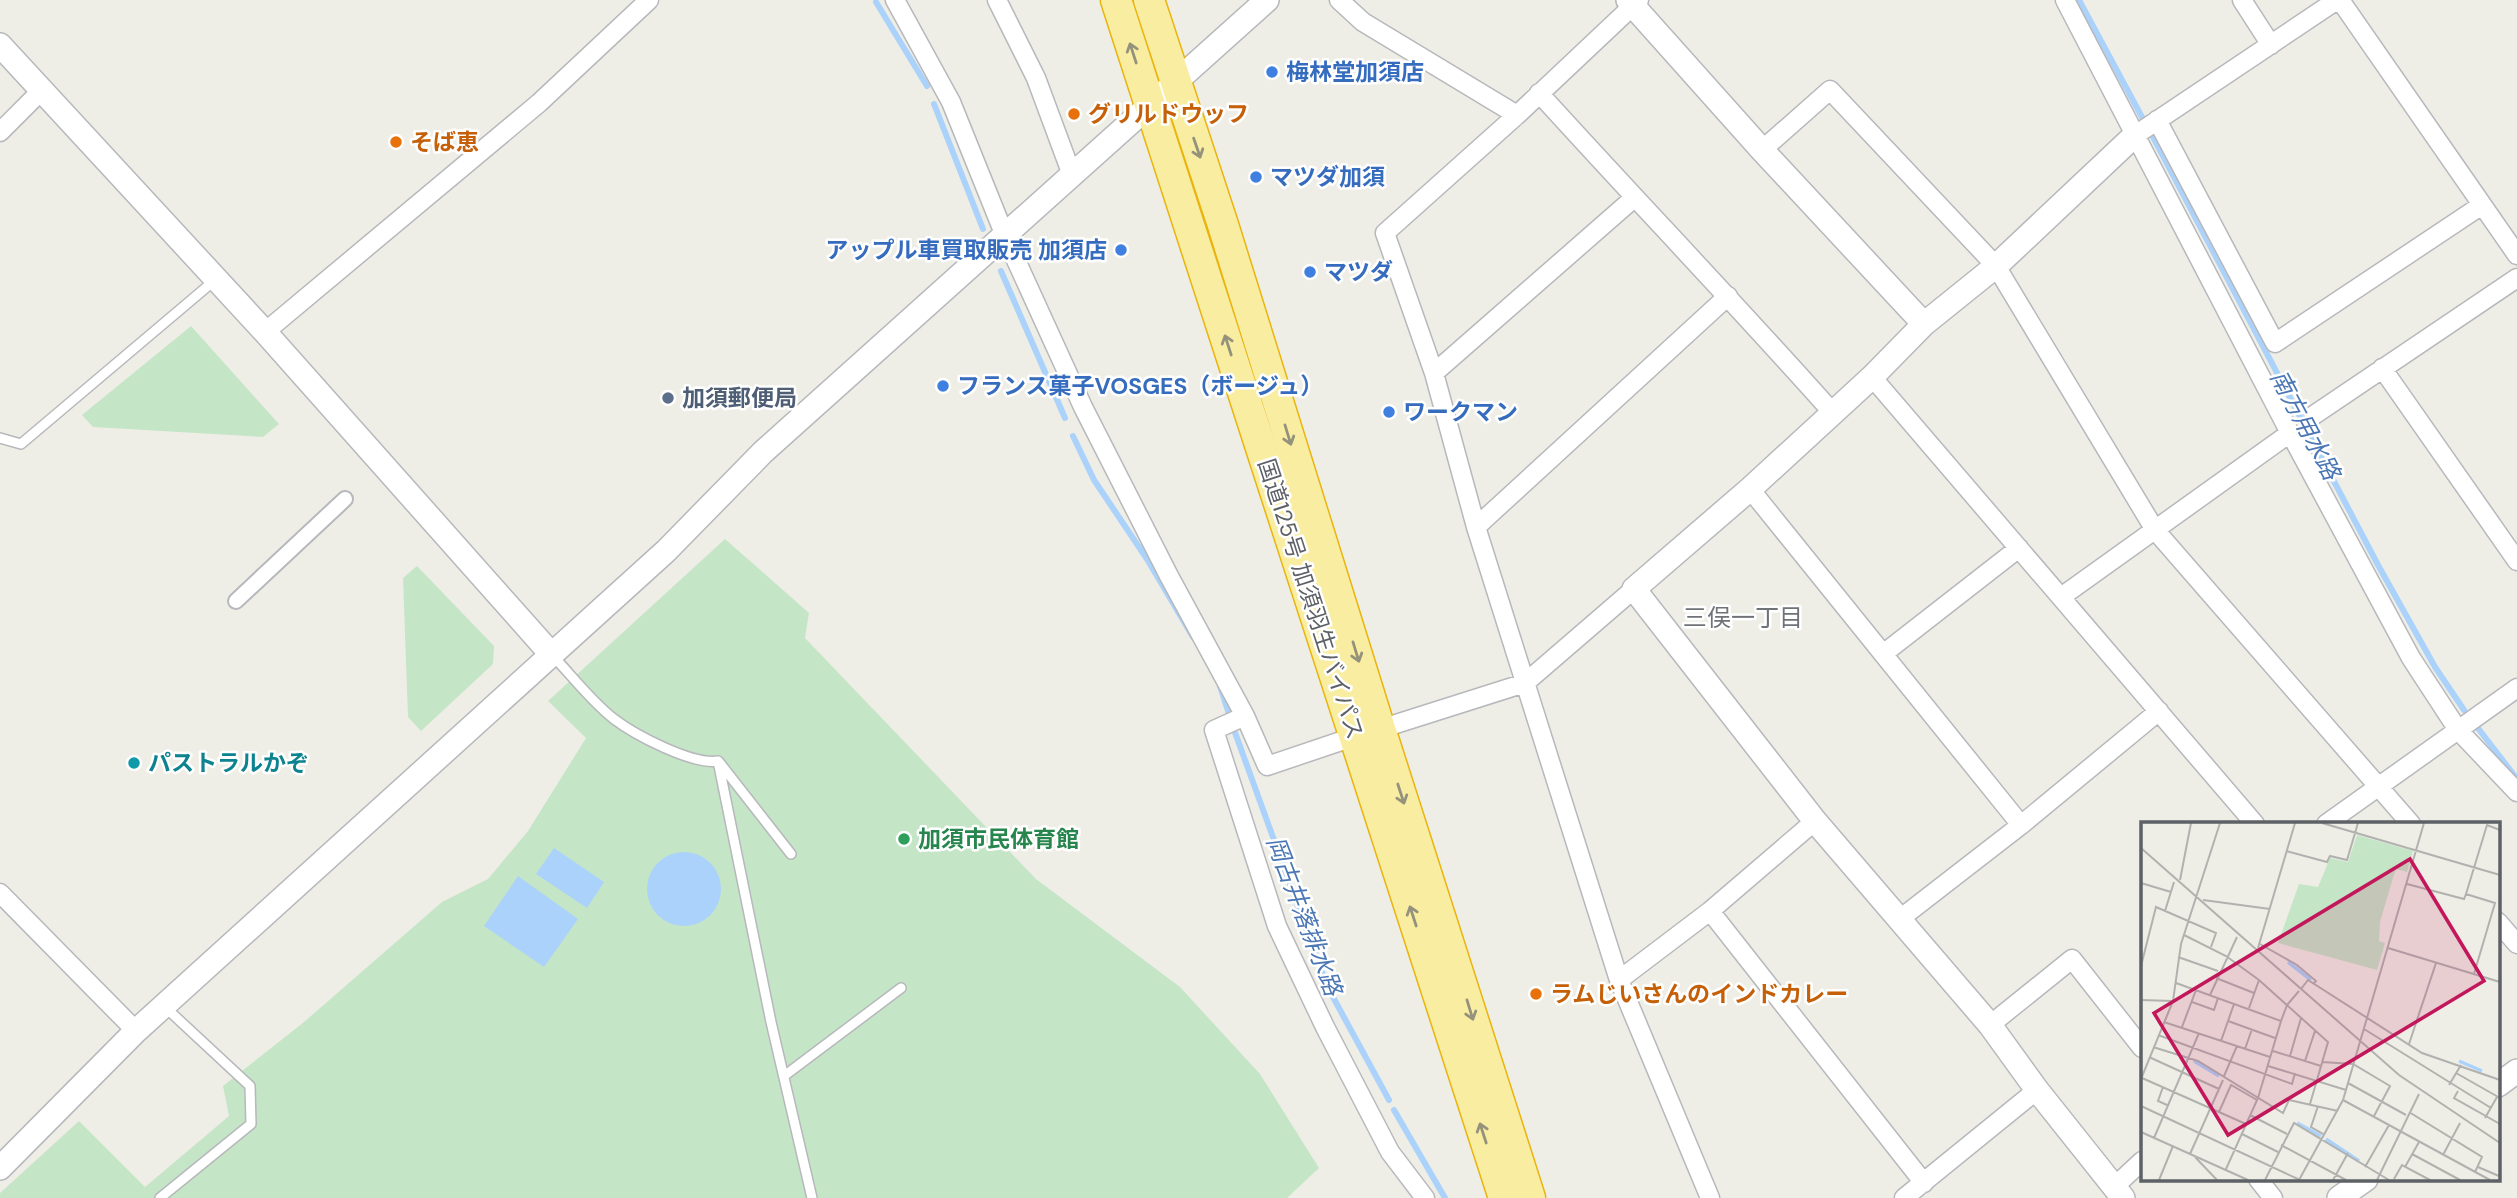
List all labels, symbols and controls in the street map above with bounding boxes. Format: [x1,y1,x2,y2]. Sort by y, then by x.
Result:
one-way arrow [1126,42,1139,64]
place label: 梅林堂加須店 [1286,57,1424,87]
marker: 梅林堂加須店 [1264,64,1280,80]
place label: グリルドウッフ [1088,99,1249,129]
marker: グリルドウッフ [1066,106,1082,122]
place label: そば恵 [410,127,479,157]
marker: そば恵 [388,134,404,150]
one-way arrow [1191,137,1204,159]
place label: マツダ加須 [1270,162,1385,192]
marker: マツダ加須 [1248,169,1264,185]
place label: アップル車買取販売 加須店 [826,235,1107,265]
marker: アップル車買取販売 加須店 [1113,242,1129,258]
place label: マツダ [1324,257,1393,287]
marker: マツダ [1302,264,1318,280]
one-way arrow [1221,334,1234,356]
water label: 南方用水路 [2264,365,2348,487]
place label: フランス菓子VOSGES（ボージュ） [957,371,1323,401]
marker: フランス菓子VOSGES（ボージュ） [935,378,951,394]
place label: 加須郵便局 [682,383,797,413]
marker: 加須郵便局 [660,390,676,406]
place label: ワークマン [1403,397,1518,427]
marker: ワークマン [1381,404,1397,420]
one-way arrow [1283,424,1296,446]
street label: 国道125号 加須羽生バイパス [1251,455,1371,743]
district label: 三俣一丁目 [1683,602,1803,633]
one-way arrow [1350,641,1363,663]
place label: パストラルかぞ [148,748,309,778]
marker: パストラルかぞ [126,755,142,771]
one-way arrow [1396,782,1408,804]
inset map [2141,822,2500,1180]
place label: 加須市民体育館 [918,824,1079,854]
marker: 加須市民体育館 [896,831,912,847]
water label: 岡古井落排水路 [1260,832,1350,1002]
one-way arrow [1406,906,1418,928]
place label: ラムじいさんのインドカレー [1550,979,1848,1009]
marker: ラムじいさんのインドカレー [1528,986,1544,1002]
one-way arrow [1464,999,1477,1021]
one-way arrow [1476,1122,1489,1144]

